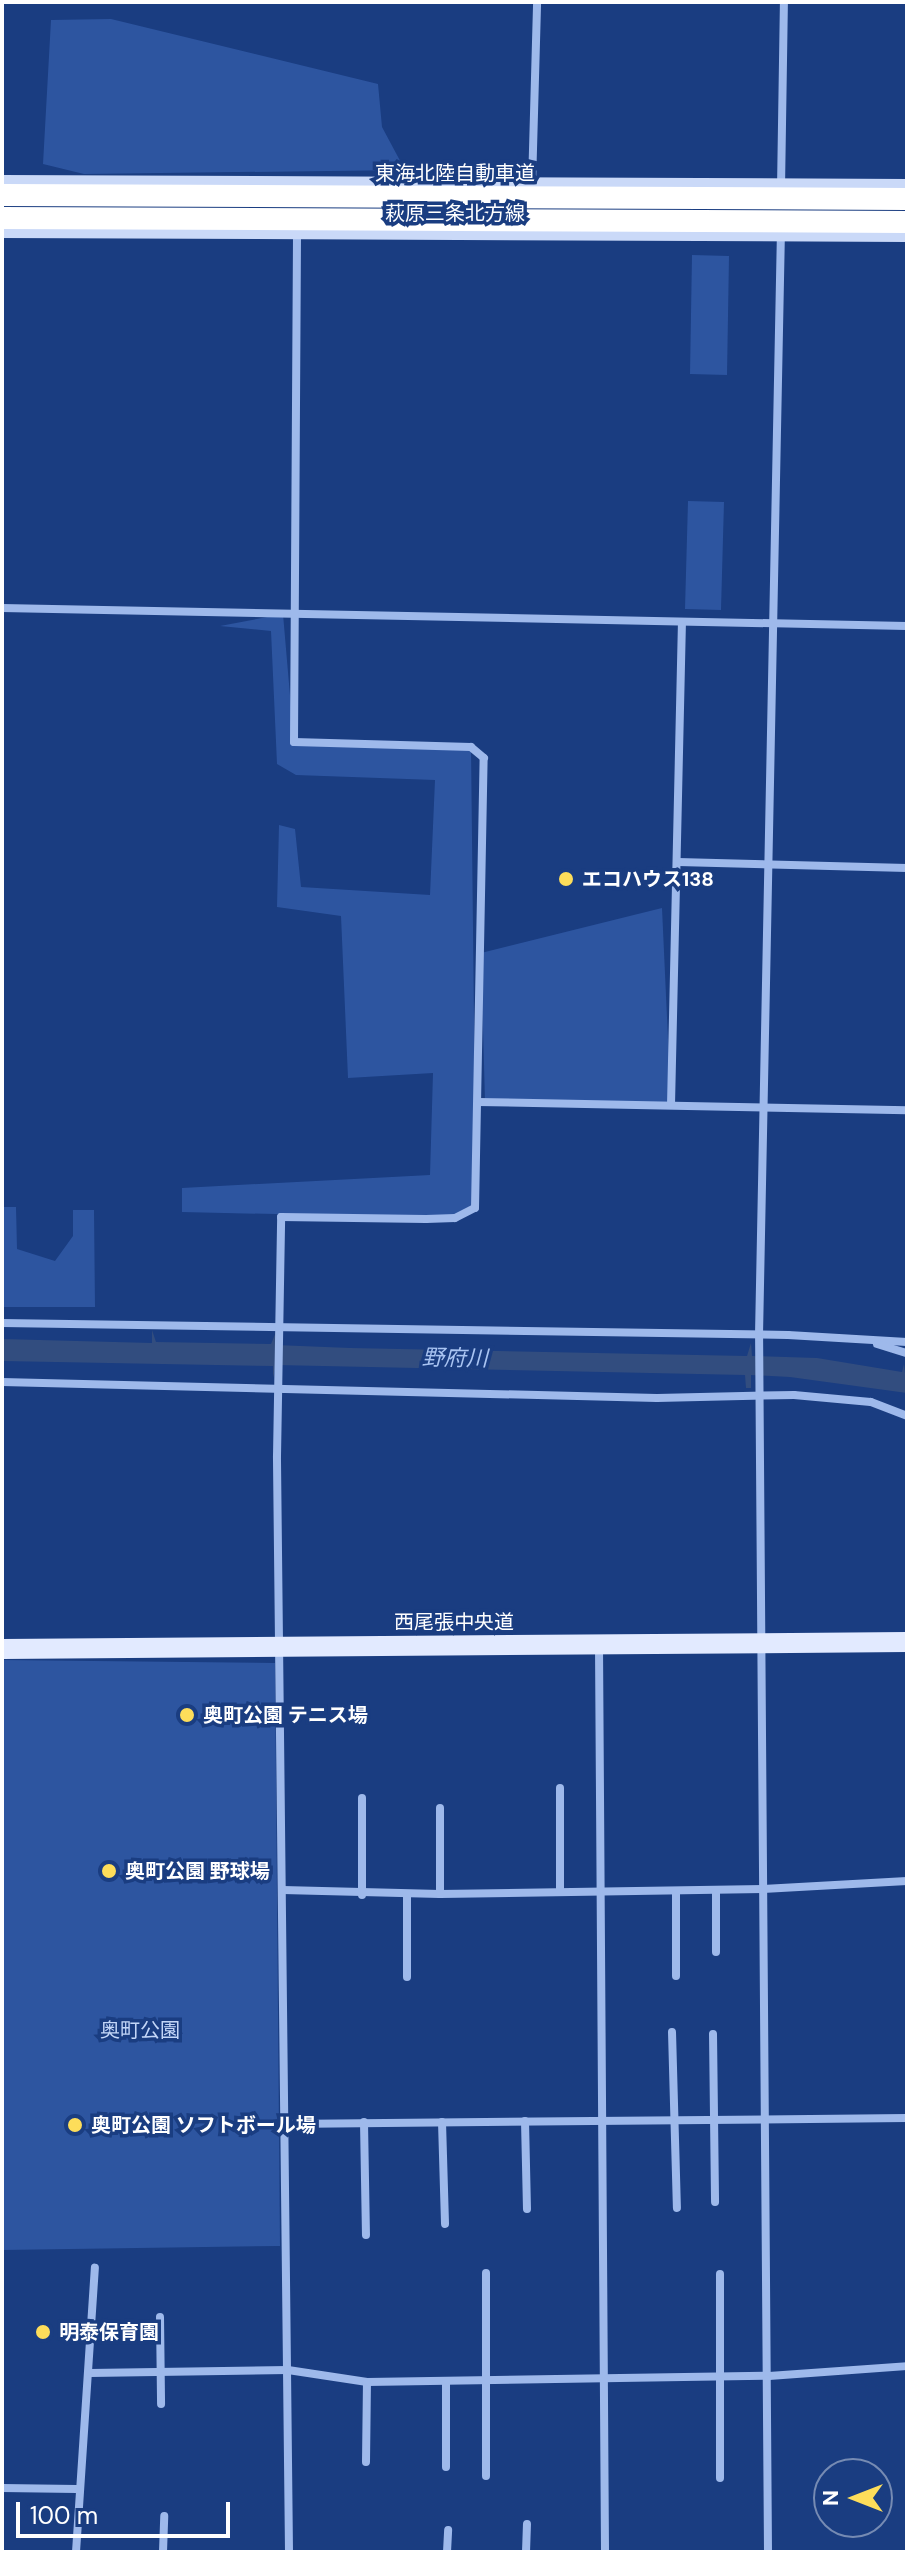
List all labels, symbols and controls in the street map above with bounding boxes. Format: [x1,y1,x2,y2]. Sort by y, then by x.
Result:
street label: 東海北陸自動車道 [375,161,535,185]
street label: 萩原三条北方線 [385,201,525,225]
place label: エコハウス138 [582,867,714,891]
marker: エコハウス138 [557,870,575,888]
water label: 野府川 [422,1344,488,1372]
street label: 西尾張中央道 [394,1610,514,1634]
place label: 奥町公園 テニス場 [203,1703,368,1727]
marker: 奥町公園 テニス場 [178,1706,196,1724]
place label: 奥町公園 野球場 [125,1859,270,1883]
marker: 奥町公園 野球場 [100,1862,118,1880]
park label: 奥町公園 [100,2018,180,2042]
place label: 奥町公園 ソフトボール場 [91,2113,316,2137]
marker: 奥町公園 ソフトボール場 [66,2116,84,2134]
place label: 明泰保育園 [59,2320,159,2344]
marker: 明泰保育園 [34,2323,52,2341]
north arrow [813,2458,893,2538]
scale bar [20,2486,234,2536]
text: N [816,2490,845,2506]
text: 100 m [30,2500,98,2531]

